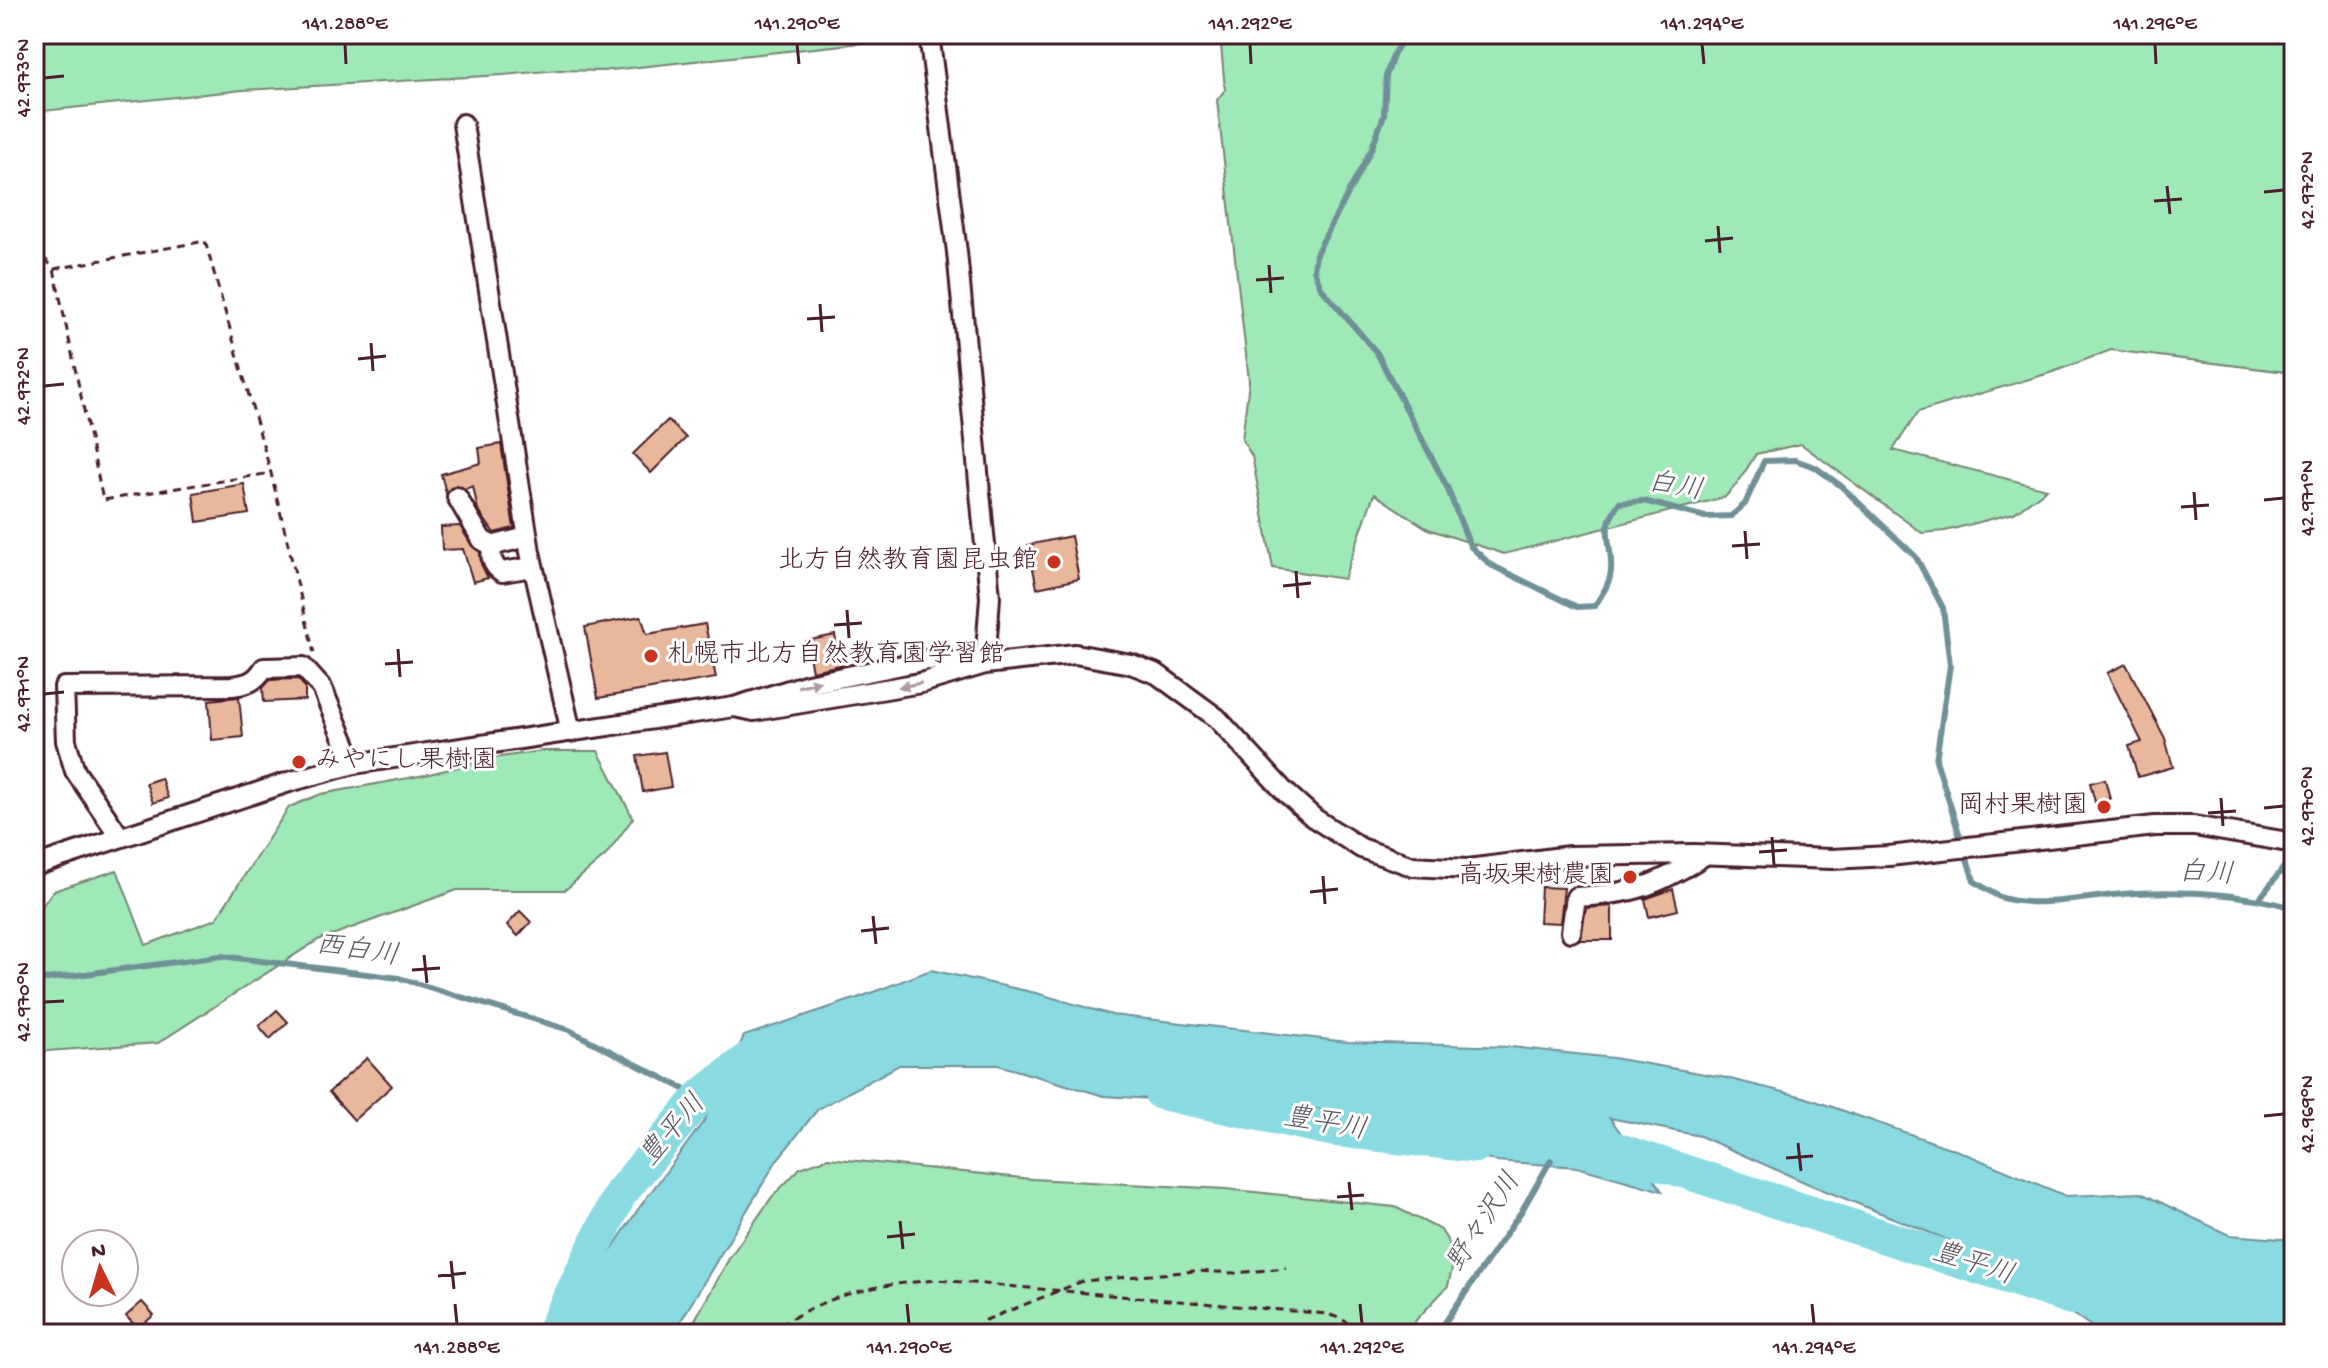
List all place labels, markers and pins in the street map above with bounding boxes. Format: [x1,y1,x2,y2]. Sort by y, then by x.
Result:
place label: 北方自然教育園昆虫館 [778,545,1038,578]
marker: 北方自然教育園昆虫館 [1045,553,1063,571]
place label: 札幌市北方自然教育園学習館 [667,639,1005,672]
marker: 札幌市北方自然教育園学習館 [642,647,660,665]
place label: みやにし果樹園 [315,746,497,778]
marker: みやにし果樹園 [290,753,308,771]
place label: 岡村果樹園 [1958,791,2088,823]
marker: 岡村果樹園 [2095,798,2113,816]
place label: 高坂果樹農園 [1458,860,1614,893]
marker: 高坂果樹農園 [1621,868,1639,886]

